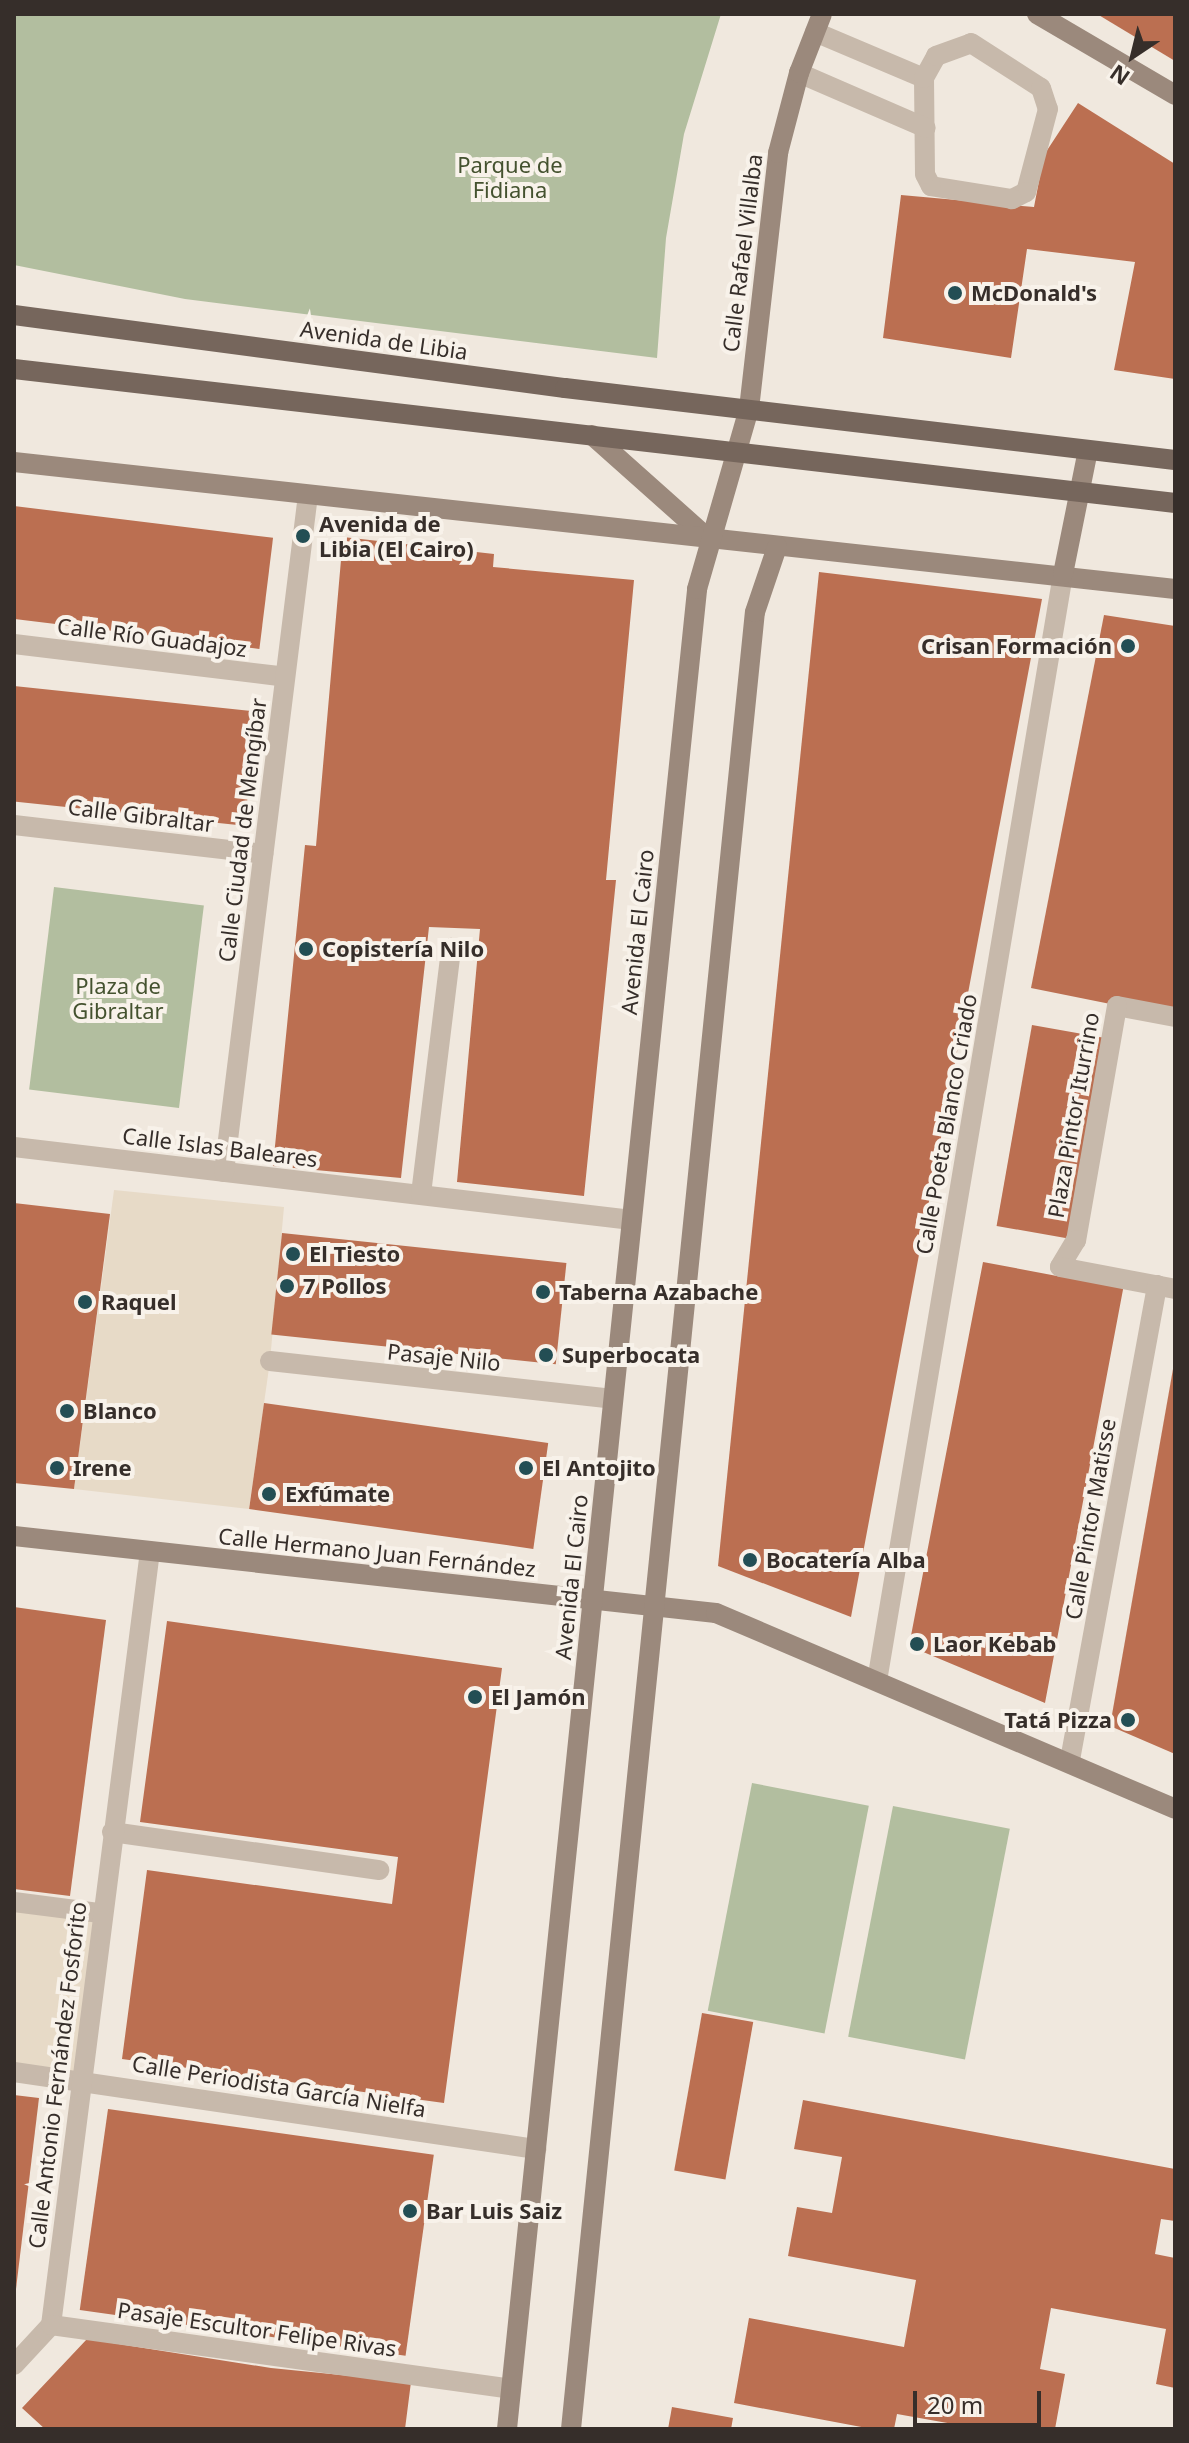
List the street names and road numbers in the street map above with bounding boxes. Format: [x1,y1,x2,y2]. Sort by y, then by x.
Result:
street label: Calle Rafael Villalba [717,152,767,354]
street label: Avenida de Libia [299,315,469,365]
street label: Calle Río Guadajoz [56,612,248,662]
street label: Calle Ciudad de Mengíbar [213,696,271,964]
street label: Calle Gibraltar [66,793,216,837]
street label: Avenida El Cairo [615,848,659,1016]
street label: Calle Poeta Blanco Criado [910,992,982,1256]
street label: Plaza Pintor Iturrino [1042,1010,1104,1220]
street label: Calle Islas Baleares [121,1122,319,1172]
street label: Pasaje Nilo [386,1338,502,1376]
street label: Calle Pintor Matisse [1059,1416,1121,1622]
street label: Avenida El Cairo [549,1493,593,1661]
street label: Calle Hermano Juan Fernández [217,1522,537,1582]
street label: Calle Antonio Fernández Fosforito [23,1900,91,2250]
street label: Calle Periodista García Nielfa [130,2050,428,2122]
street label: Pasaje Escultor Felipe Rivas [116,2296,398,2362]

